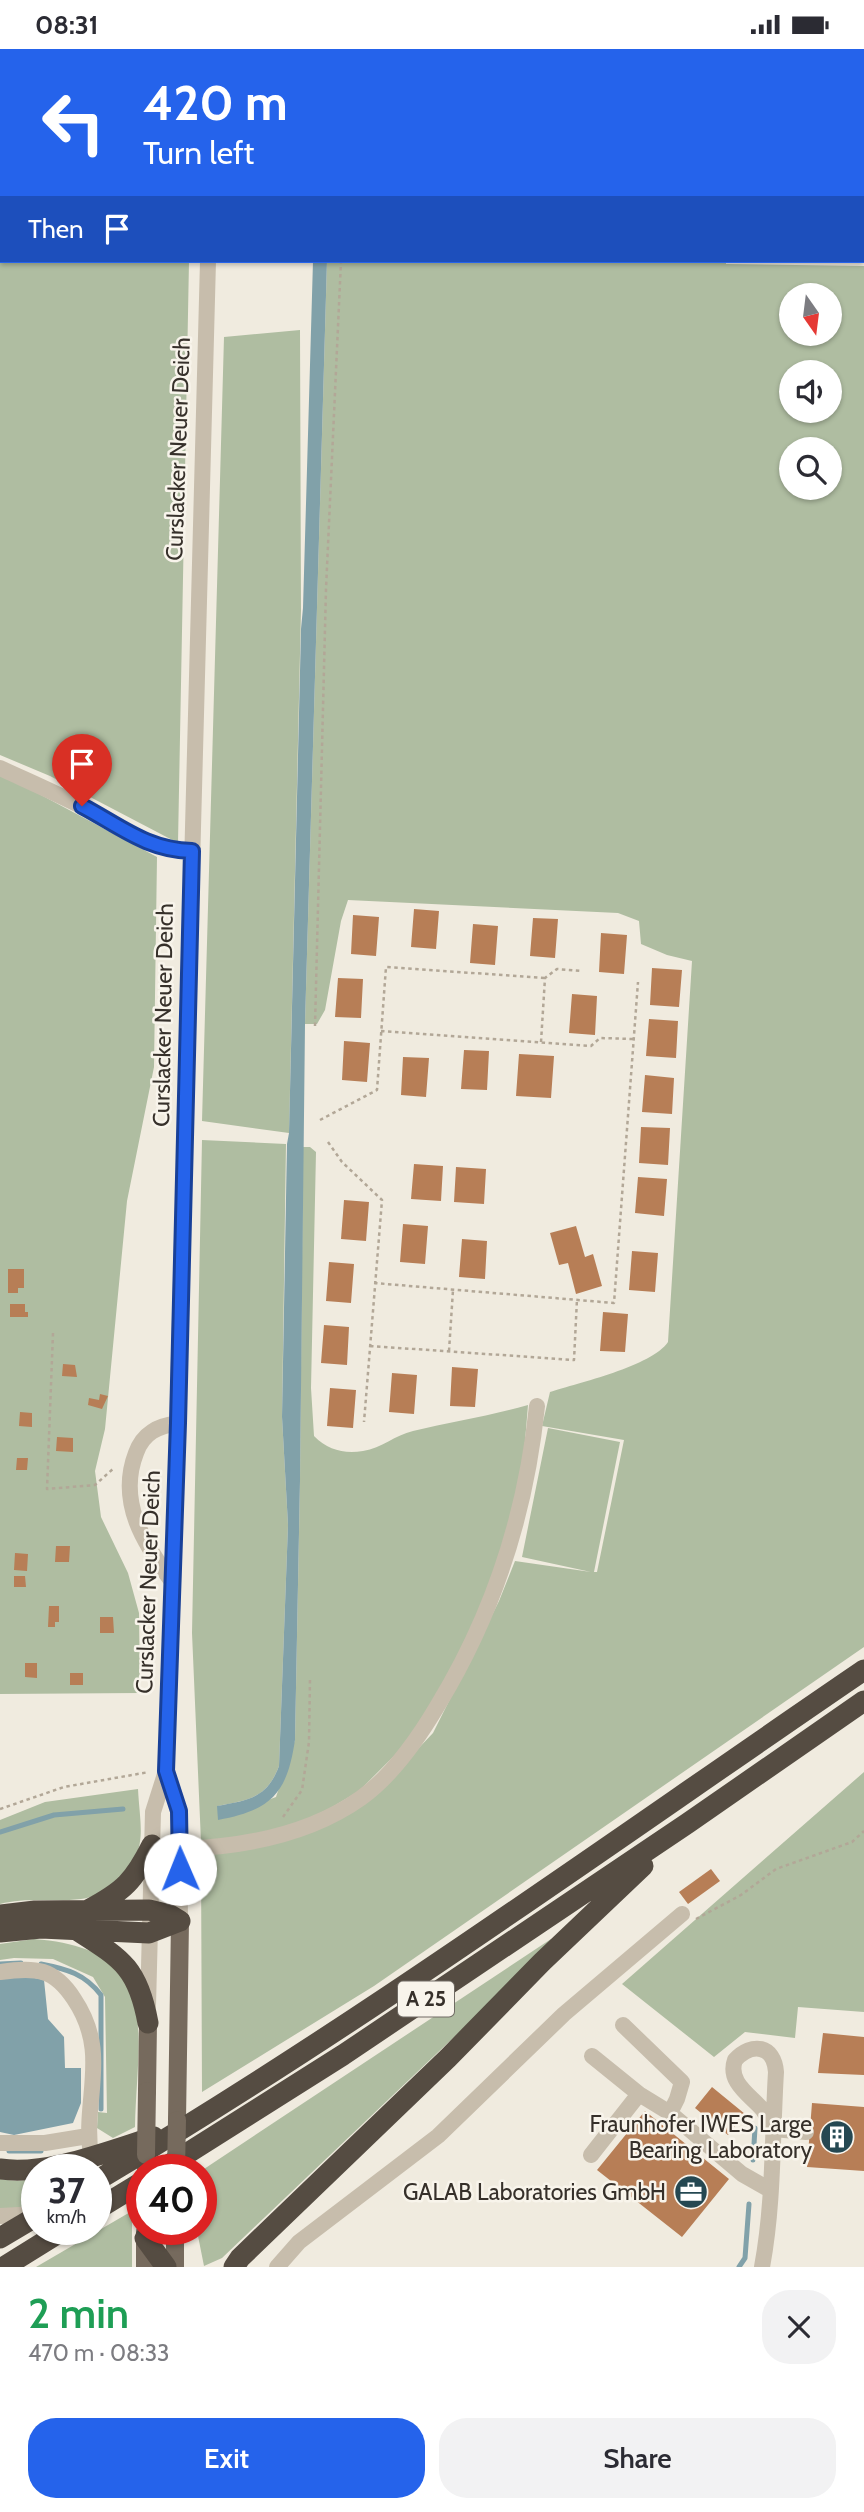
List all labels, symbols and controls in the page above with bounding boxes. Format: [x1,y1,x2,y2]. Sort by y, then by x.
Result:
text: 08:31 [35,9,98,41]
text: 420 m [143,73,288,132]
icon: left [28,77,119,168]
text: Turn left [143,133,254,172]
icon: arrive [98,210,136,248]
text: Then [28,213,84,245]
north arrow [779,283,842,347]
map controls [779,283,842,500]
street label: Curslacker Neuer Deich [160,337,196,561]
button: sound [779,360,842,423]
button: search [779,437,842,500]
pin [52,734,112,806]
icon: arrive [63,745,101,783]
street label: Curslacker Neuer Deich [147,903,179,1127]
street label: Curslacker Neuer Deich [130,1470,166,1694]
position arrow [143,1832,217,1906]
road number: A 25 [398,1981,454,2017]
place label: Fraunhofer IWES Large Bearing Laboratory [589,2110,812,2164]
building icon: Fraunhofer IWES Large Bearing Laboratory [818,2118,856,2156]
speed limit sign: 40 [126,2154,217,2245]
text: 37 [48,2169,85,2212]
office icon: GALAB Laboratories GmbH [672,2173,710,2211]
place label: GALAB Laboratories GmbH [403,2178,666,2206]
text: km/h [47,2206,86,2228]
text: 2 min [28,2287,129,2339]
button: close [762,2290,836,2364]
text: 470 m · 08:33 [28,2339,170,2367]
button: Exit [28,2418,425,2498]
button: Share [439,2418,836,2498]

